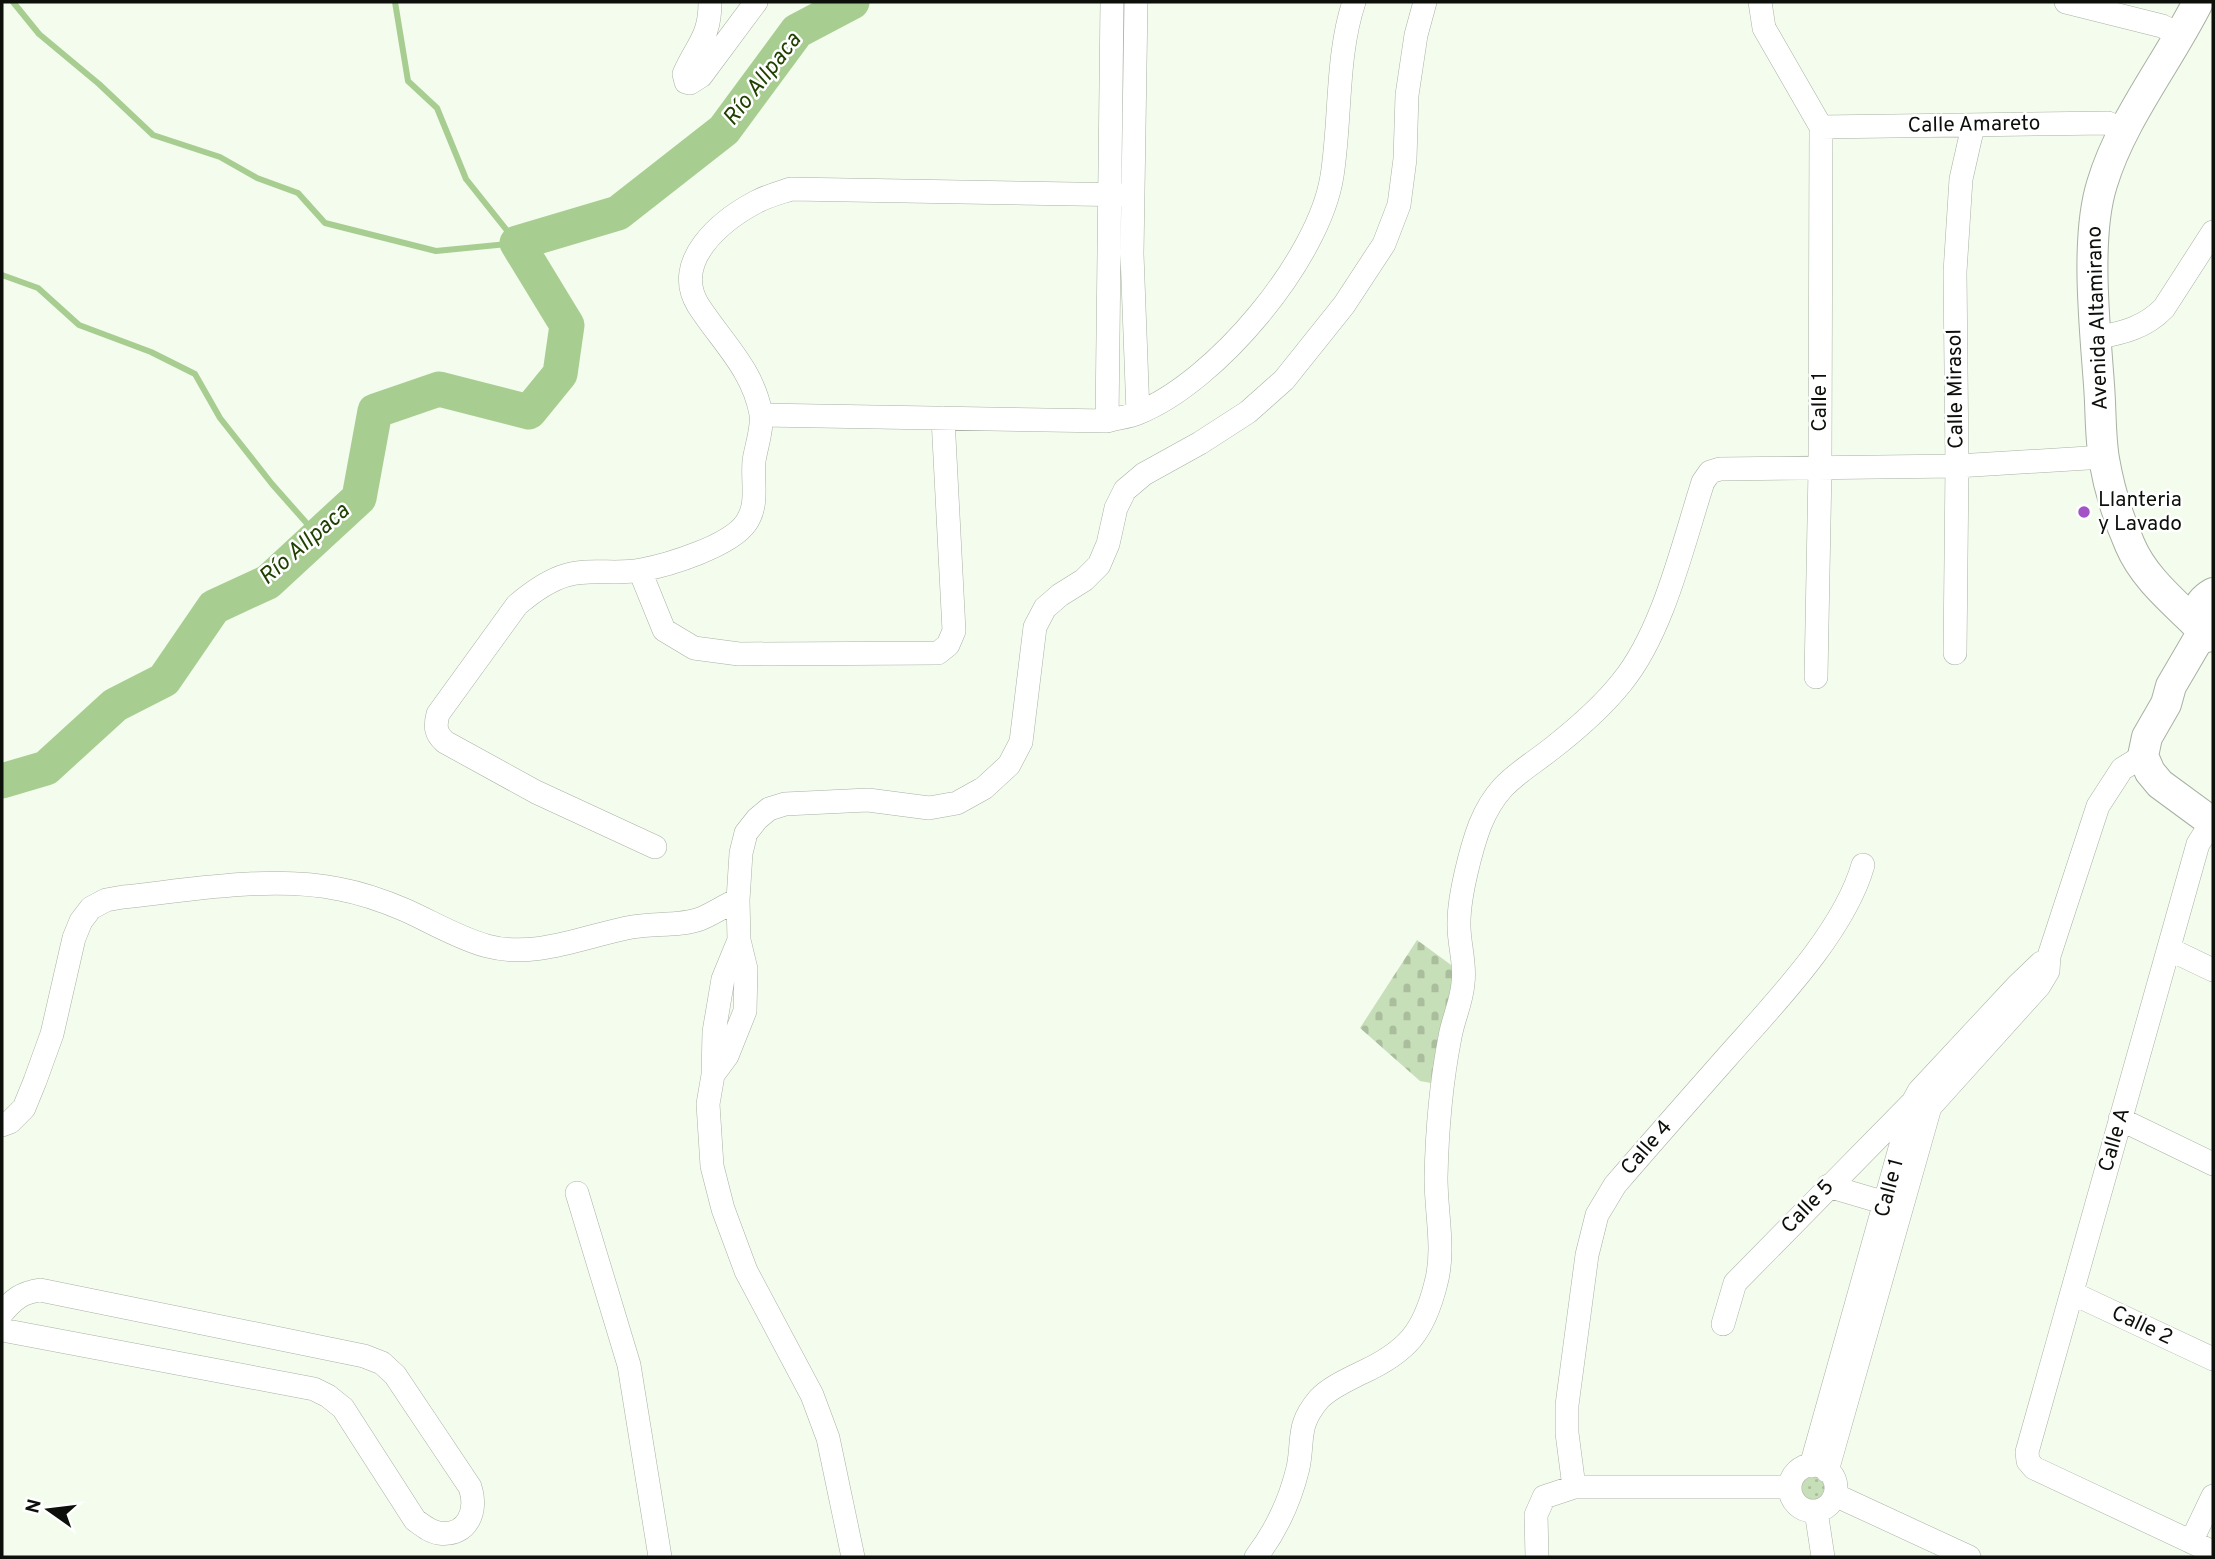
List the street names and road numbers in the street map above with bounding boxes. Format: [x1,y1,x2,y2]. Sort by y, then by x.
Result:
street label: Calle Amareto [1907,110,2041,140]
street label: Avenida Altamirano [2081,225,2115,411]
street label: Calle Mirasol [1941,329,1971,449]
street label: Calle 1 [1807,372,1834,432]
street label: Calle A [2093,1105,2137,1175]
street label: Calle 4 [1616,1115,1678,1181]
street label: Calle 1 [1869,1156,1911,1220]
street label: Calle 5 [1776,1174,1840,1240]
street label: Calle 2 [2107,1300,2177,1352]

